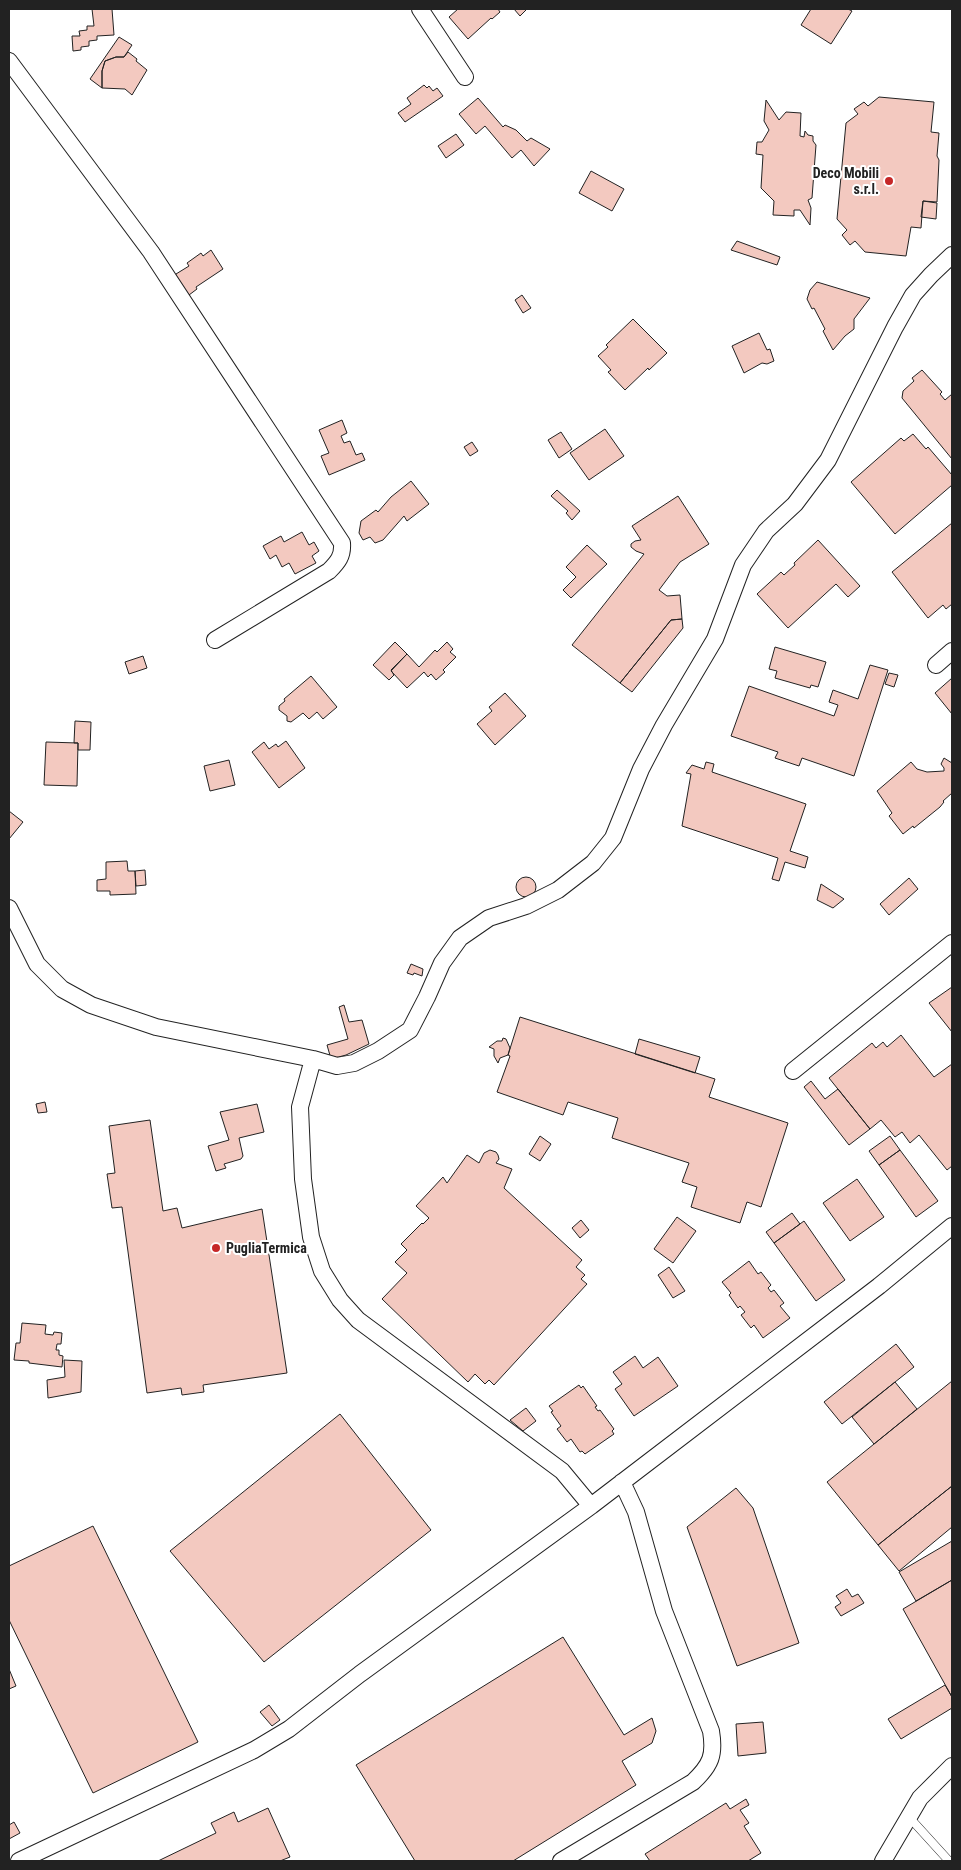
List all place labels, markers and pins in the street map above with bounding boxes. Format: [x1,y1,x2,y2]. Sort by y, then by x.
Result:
place label: Deco Mobili s.r.l. [813,165,879,197]
marker: Deco Mobili s.r.l. [883,175,895,187]
place label: PugliaTermica [226,1240,307,1256]
marker: PugliaTermica [210,1242,222,1254]

